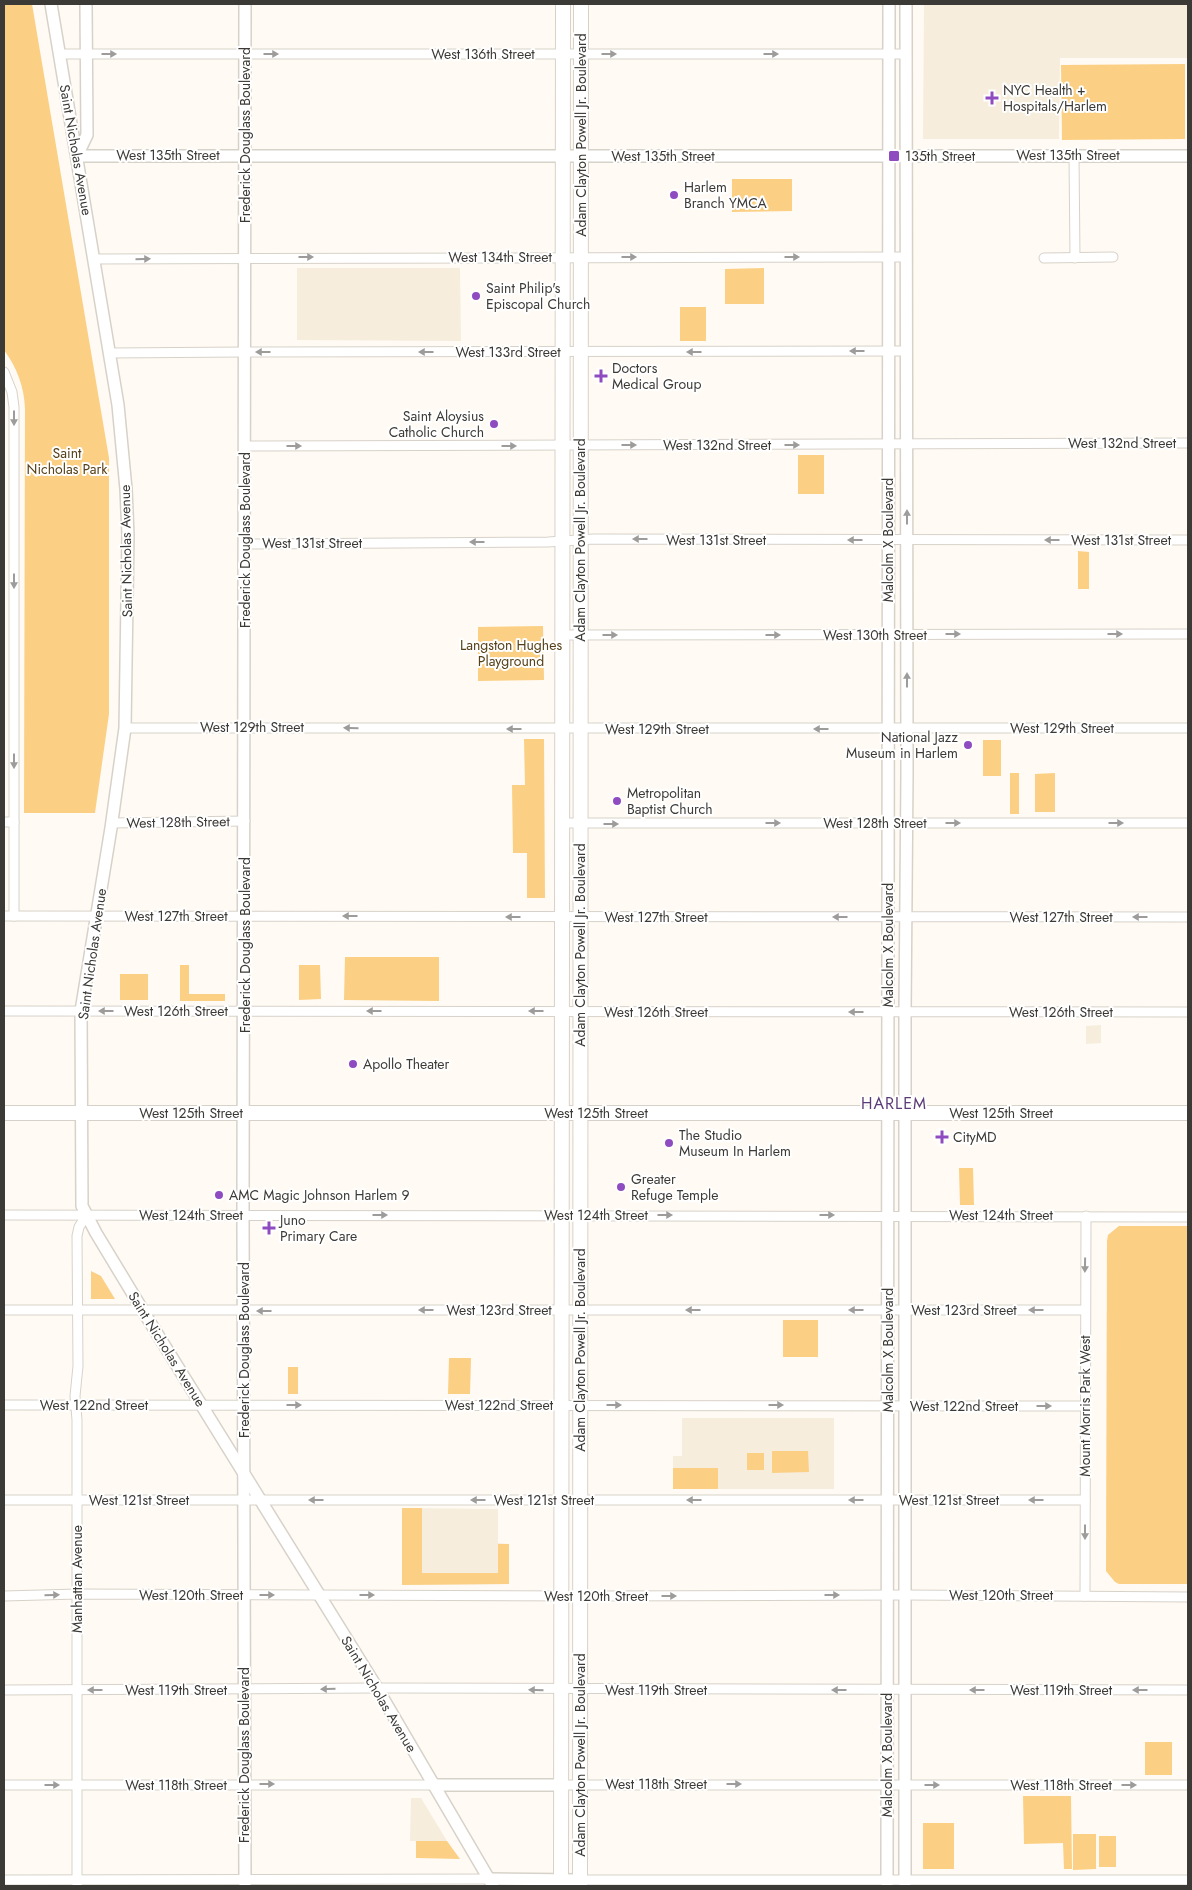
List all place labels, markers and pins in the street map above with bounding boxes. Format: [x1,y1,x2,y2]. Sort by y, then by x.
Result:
place label: NYC Health + Hospitals/Harlem [1003,80,1107,116]
marker: NYC Health + Hospitals/Harlem [985,91,999,105]
place label: 135th Street [905,146,976,166]
marker: 135th Street [887,149,901,163]
place label: Harlem Branch YMCA [684,177,768,213]
marker: Harlem Branch YMCA [668,189,680,201]
place label: Saint Philip's Episcopal Church [486,278,590,314]
marker: Saint Philip's Episcopal Church [470,290,482,302]
place label: Doctors Medical Group [612,358,701,394]
marker: Doctors Medical Group [594,369,608,383]
place label: Saint Aloysius Catholic Church [389,406,484,442]
marker: Saint Aloysius Catholic Church [488,418,500,430]
place label: National Jazz Museum in Harlem [846,727,959,763]
marker: National Jazz Museum in Harlem [962,739,974,751]
place label: Metropolitan Baptist Church [627,783,713,819]
marker: Metropolitan Baptist Church [611,795,623,807]
place label: Apollo Theater [363,1054,450,1074]
marker: Apollo Theater [347,1058,359,1070]
place label: The Studio Museum In Harlem [679,1125,791,1161]
place label: CityMD [953,1127,997,1147]
marker: CityMD [935,1130,949,1144]
marker: The Studio Museum In Harlem [663,1137,675,1149]
place label: Greater Refuge Temple [631,1169,718,1205]
marker: Greater Refuge Temple [615,1181,627,1193]
place label: AMC Magic Johnson Harlem 9 [229,1185,410,1205]
marker: AMC Magic Johnson Harlem 9 [213,1189,225,1201]
place label: Juno Primary Care [278,1210,357,1246]
marker: Juno Primary Care [262,1221,276,1235]

